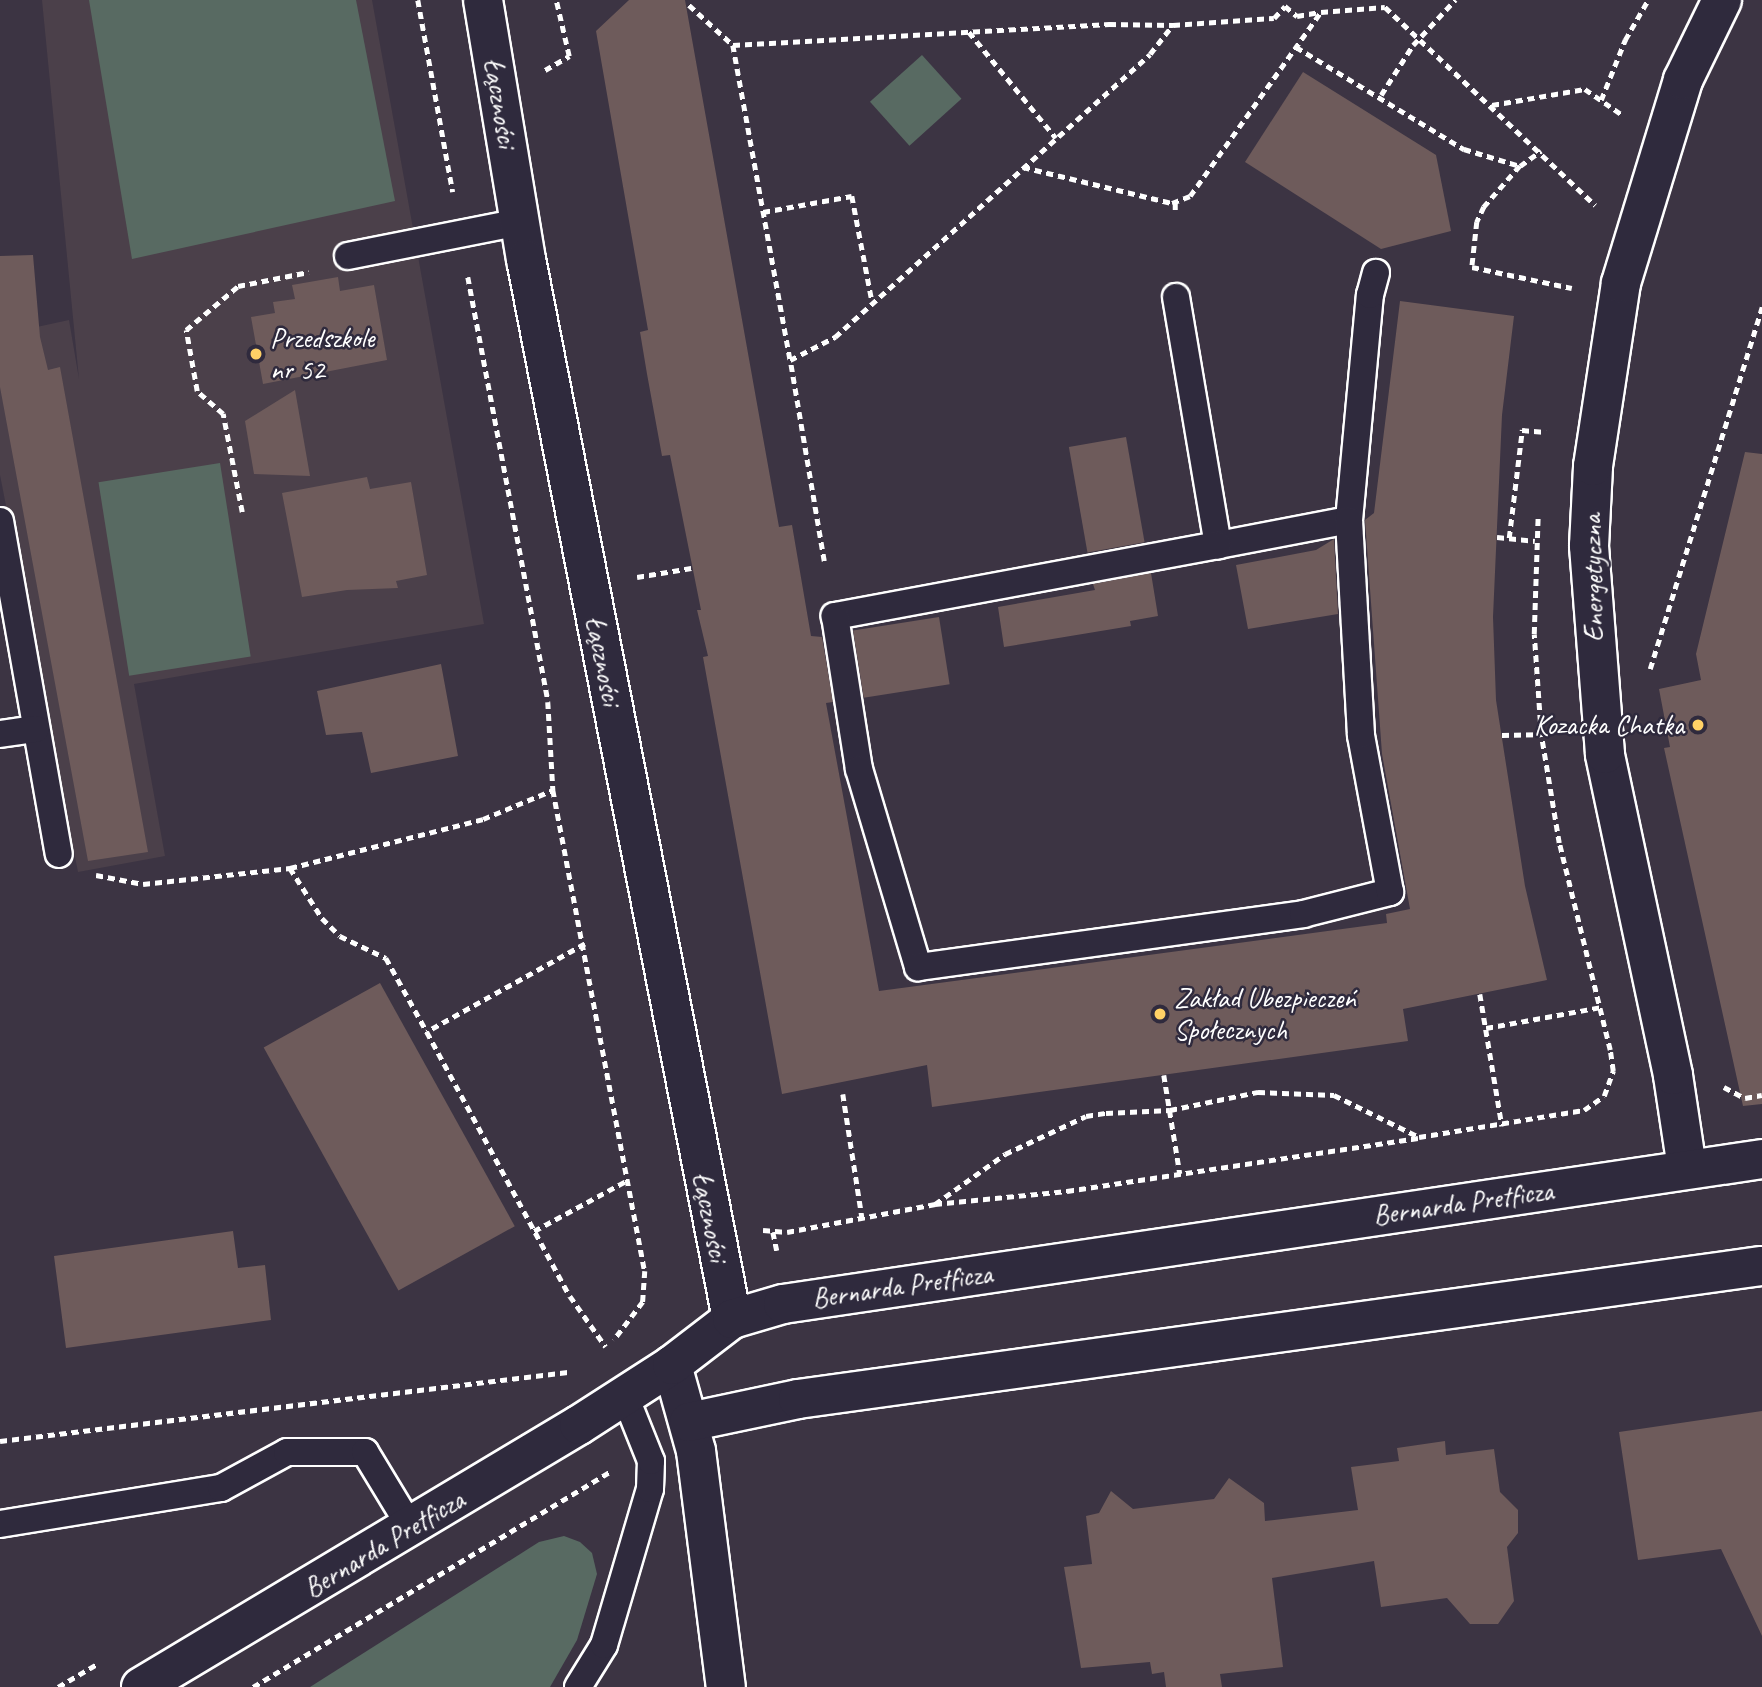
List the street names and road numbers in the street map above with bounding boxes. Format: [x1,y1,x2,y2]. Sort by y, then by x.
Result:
street label: Łączności [476,56,524,150]
street label: Energetyczna [1575,514,1611,642]
street label: Łączności [578,614,628,708]
street label: Łączności [685,1170,735,1264]
street label: Bernarda Pretficza [1371,1174,1555,1232]
street label: Bernarda Pretficza [810,1257,994,1315]
street label: Bernarda Pretficza [297,1483,471,1605]

